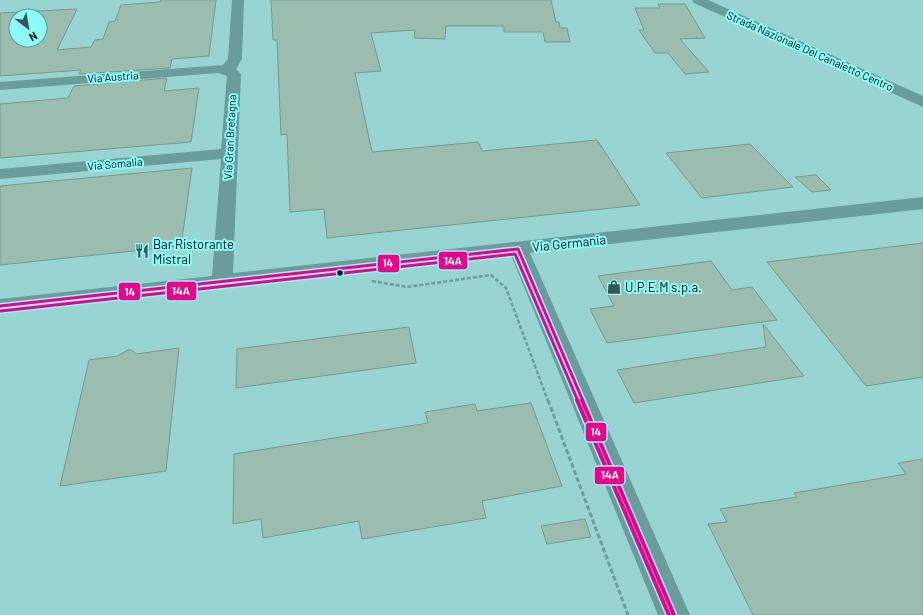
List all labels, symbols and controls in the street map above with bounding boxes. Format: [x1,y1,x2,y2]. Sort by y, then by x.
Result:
north arrow [8,8,48,48]
street label: Strada Nazionale Del Canaletto Centro [725,8,895,93]
text: N [27,30,40,44]
street label: Via Austria [87,68,139,85]
street label: Via Gran Bretagna [221,94,238,180]
street label: Via Somalia [87,155,143,172]
street label: Via Germania [531,231,607,255]
place label: Bar Ristorante Mistral [153,236,234,267]
restaurant icon: Bar Ristorante Mistral [134,243,150,259]
line badge: 14A [438,251,468,270]
line badge: 14 [377,254,400,273]
text: 14A [444,254,463,267]
text: 14 [383,256,394,269]
unlabelled marker [335,268,345,278]
shop icon: U.P.E.M s.p.a. [606,279,622,295]
place label: U.P.E.M s.p.a. [625,279,702,295]
line badge: 14A [166,281,197,301]
line badge: 14 [118,282,141,301]
text: 14A [172,284,191,297]
text: 14 [125,285,136,298]
line badge: 14 [585,422,607,442]
text: 14 [591,425,602,438]
line badge: 14A [594,466,625,485]
text: 14A [601,468,620,481]

